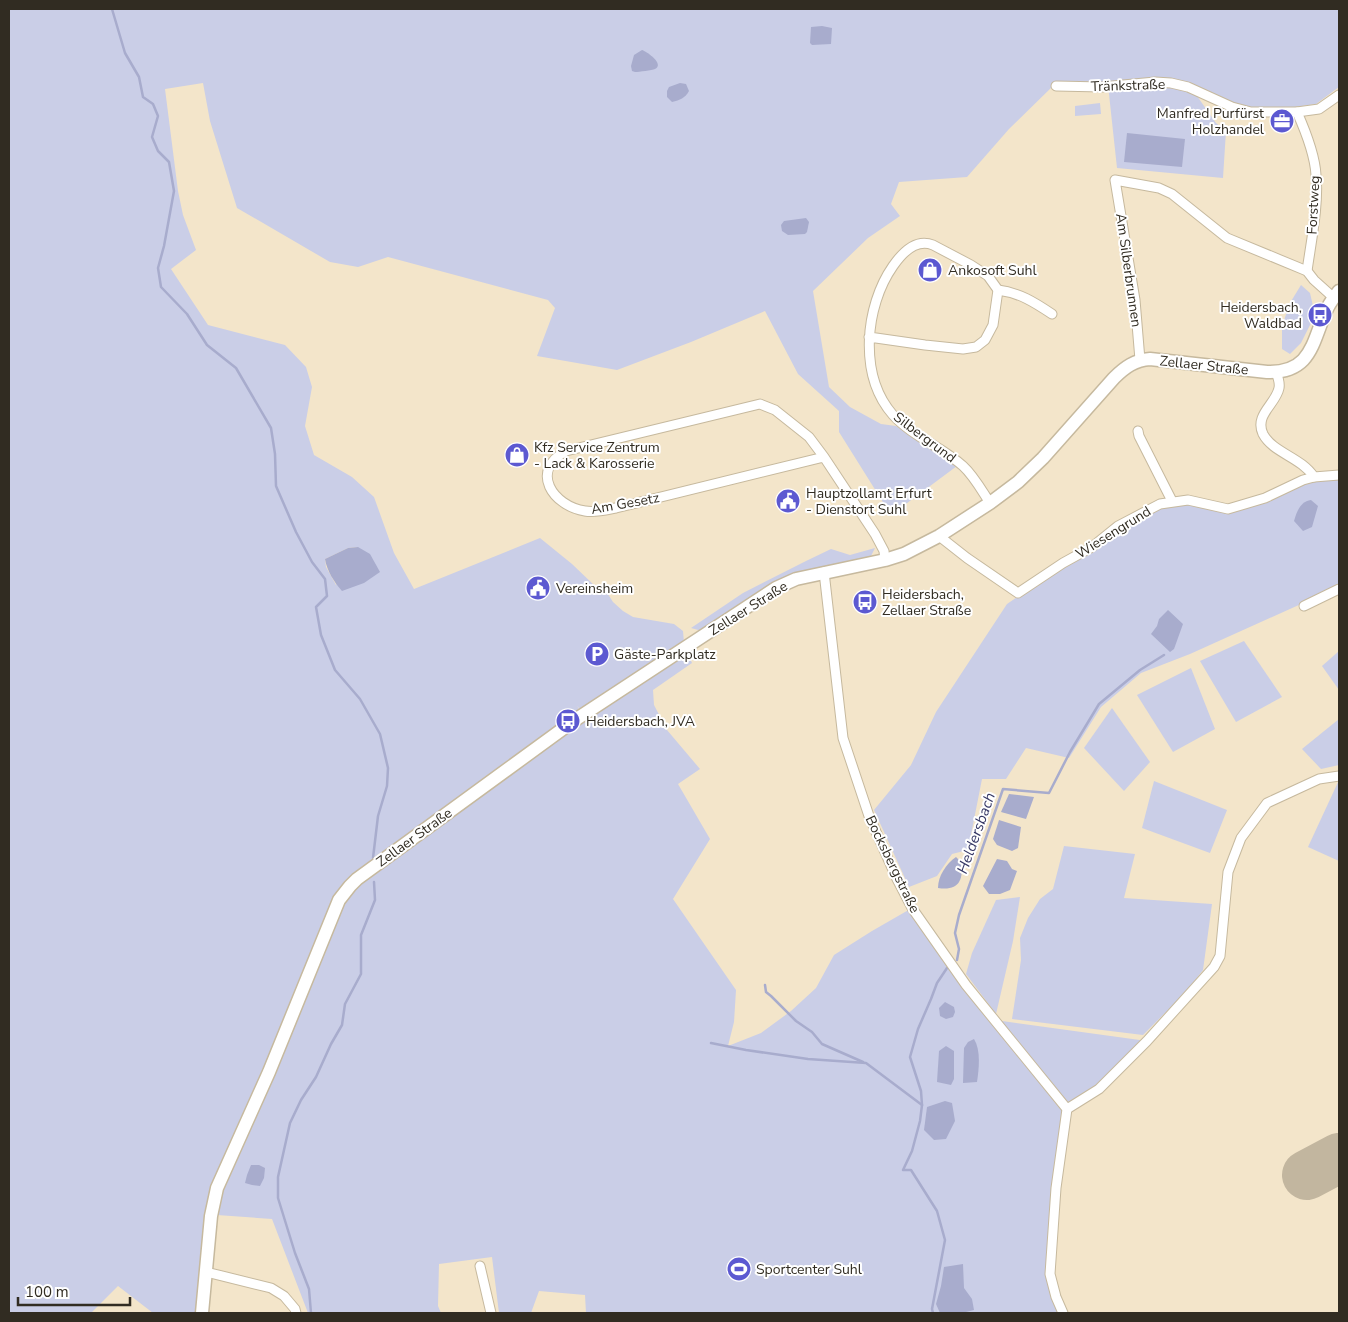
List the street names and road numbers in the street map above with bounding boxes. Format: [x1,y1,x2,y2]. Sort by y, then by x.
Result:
street label: Tränkstraße [1090,75,1166,96]
street label: Forstweg [1302,175,1325,235]
street label: Am Silberbrunnen [1111,212,1146,328]
street label: Zellaer Straße [1159,351,1249,380]
street label: Silbergrund [890,408,960,467]
street label: Am Gesetz [589,488,661,519]
street label: Wiesengrund [1072,502,1155,563]
street label: Zellaer Straße [705,577,791,640]
street label: Zellaer Straße [373,804,456,871]
street label: Bocksbergstraße [861,812,924,916]

